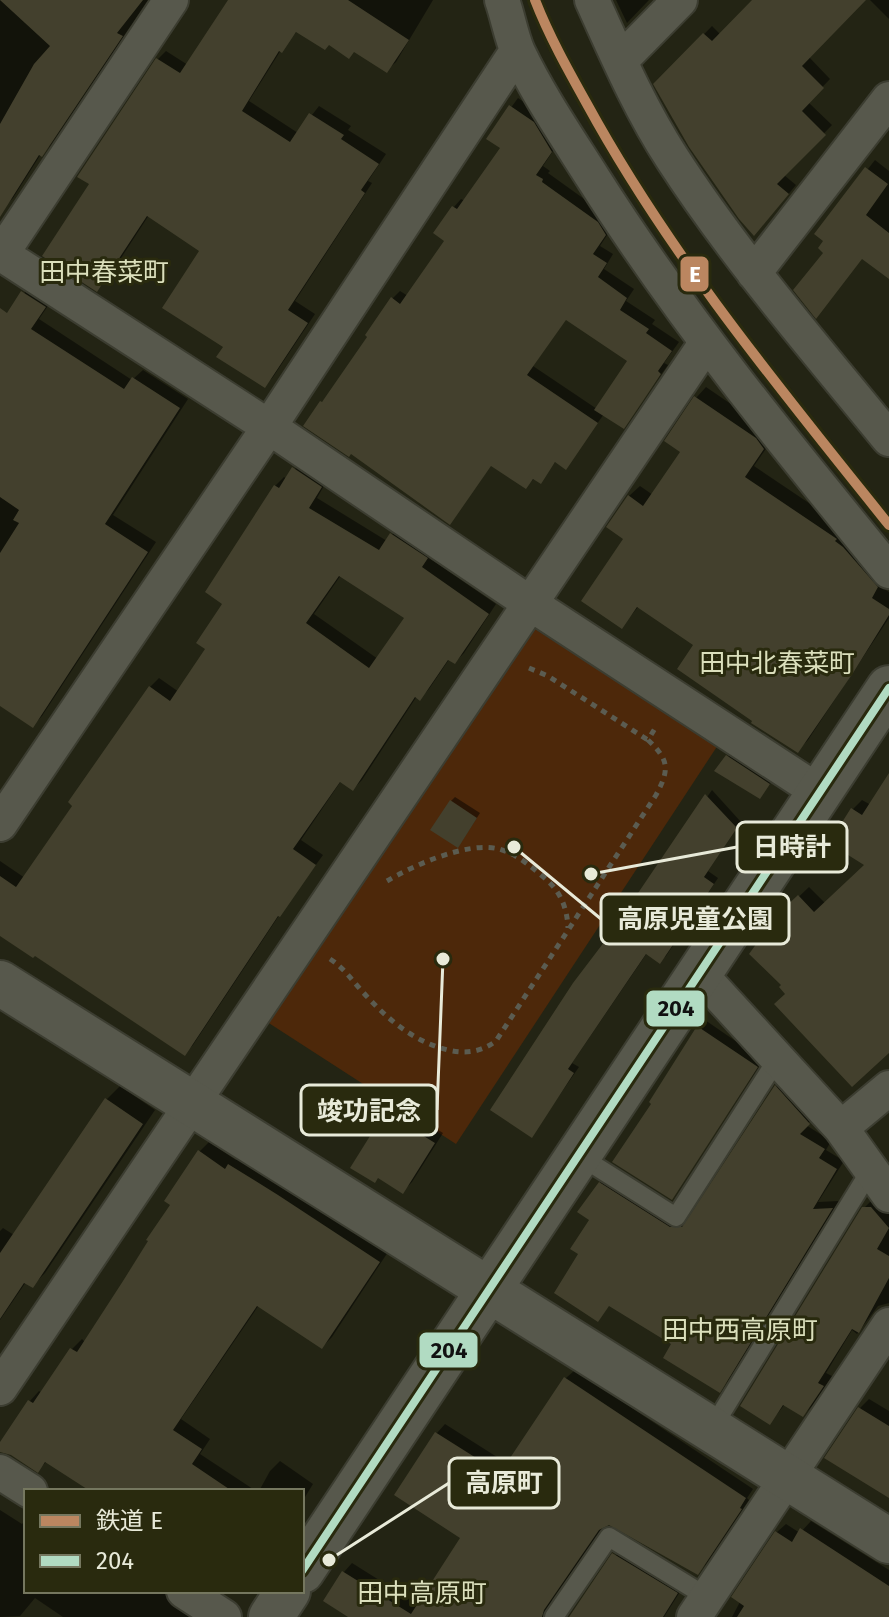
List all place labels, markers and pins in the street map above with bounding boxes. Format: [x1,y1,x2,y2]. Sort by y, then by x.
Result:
callout: 日時計 [737,822,847,872]
callout: 高原児童公園 [601,894,789,944]
callout: 竣功記念 [301,1085,437,1135]
callout: 高原町 [449,1458,559,1508]

